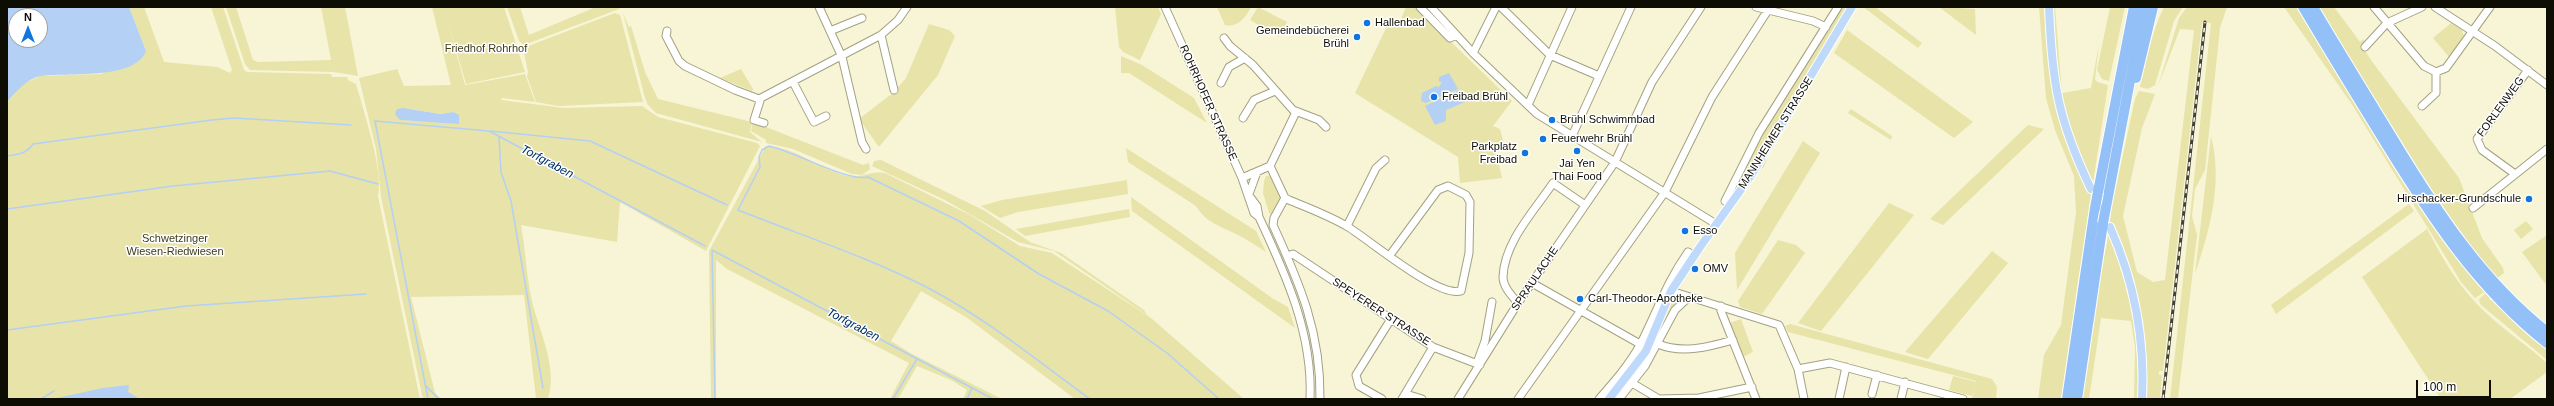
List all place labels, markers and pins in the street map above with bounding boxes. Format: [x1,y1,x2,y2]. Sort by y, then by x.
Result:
place label: Hallenbad [1375,16,1425,30]
marker: Hallenbad [1362,18,1372,28]
place label: Gemeindebücherei Brühl [1256,24,1349,50]
marker: Gemeindebücherei Brühl [1352,32,1362,42]
place label: Freibad Brühl [1442,90,1508,104]
marker: Freibad Brühl [1429,92,1439,102]
place label: Brühl Schwimmbad [1560,113,1655,127]
marker: Brühl Schwimmbad [1547,115,1557,125]
place label: Feuerwehr Brühl [1551,132,1632,146]
marker: Feuerwehr Brühl [1538,134,1548,144]
place label: Parkplatz Freibad [1471,140,1517,166]
marker: Jai Yen Thai Food [1572,146,1582,156]
marker: Parkplatz Freibad [1520,148,1530,158]
place label: Jai Yen Thai Food [1552,157,1602,183]
place label: Hirschacker-Grundschule [2397,192,2521,206]
marker: Hirschacker-Grundschule [2524,194,2534,204]
place label: Esso [1693,224,1717,238]
marker: Esso [1680,226,1690,236]
place label: OMV [1703,262,1728,276]
marker: OMV [1690,264,1700,274]
place label: Carl-Theodor-Apotheke [1588,292,1703,306]
marker: Carl-Theodor-Apotheke [1575,294,1585,304]

